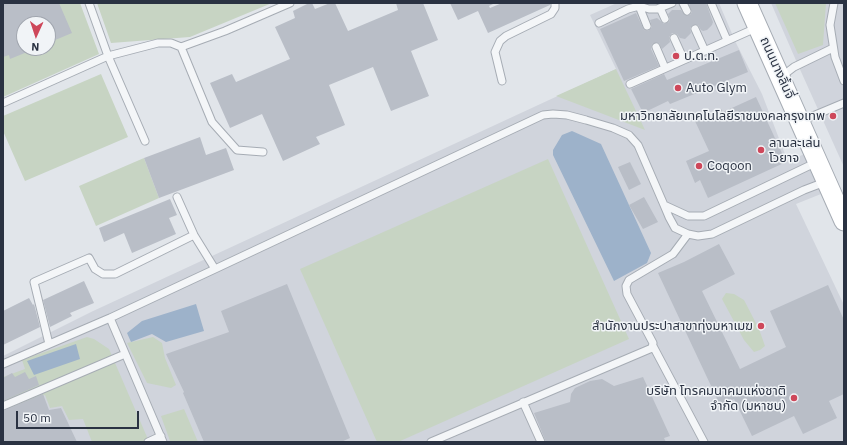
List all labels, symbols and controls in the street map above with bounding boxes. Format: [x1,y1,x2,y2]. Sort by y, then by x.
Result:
north arrow [16,16,56,56]
street label: ถนนนางลิ้นจี่ [756,35,798,101]
text: N [31,40,40,54]
place label: ป.ต.ท. [684,48,719,64]
marker: ป.ต.ท. [671,51,681,61]
place label: Auto Glym [686,80,747,96]
marker: Auto Glym [673,83,683,93]
place label: มหาวิทยาลัยเทคโนโลยีราชมงคลกรุงเทพ [620,108,825,124]
marker: มหาวิทยาลัยเทคโนโลยีราชมงคลกรุงเทพ [828,111,838,121]
place label: ลานละเล่น โวยาจ [769,135,821,166]
marker: ลานละเล่น โวยาจ [756,145,766,155]
place label: Coqoon [707,158,752,174]
marker: Coqoon [694,161,704,171]
place label: สำนักงานประปาสาขาทุ่งมหาเมฆ [592,318,753,334]
marker: สำนักงานประปาสาขาทุ่งมหาเมฆ [756,321,766,331]
place label: บริษัท โทรคมนาคมแห่งชาติ จํากัด (มหาชน) [646,383,786,414]
marker: บริษัท โทรคมนาคมแห่งชาติ จํากัด (มหาชน) [789,393,799,403]
scale bar [18,403,141,429]
text: 50 m [23,410,51,425]

